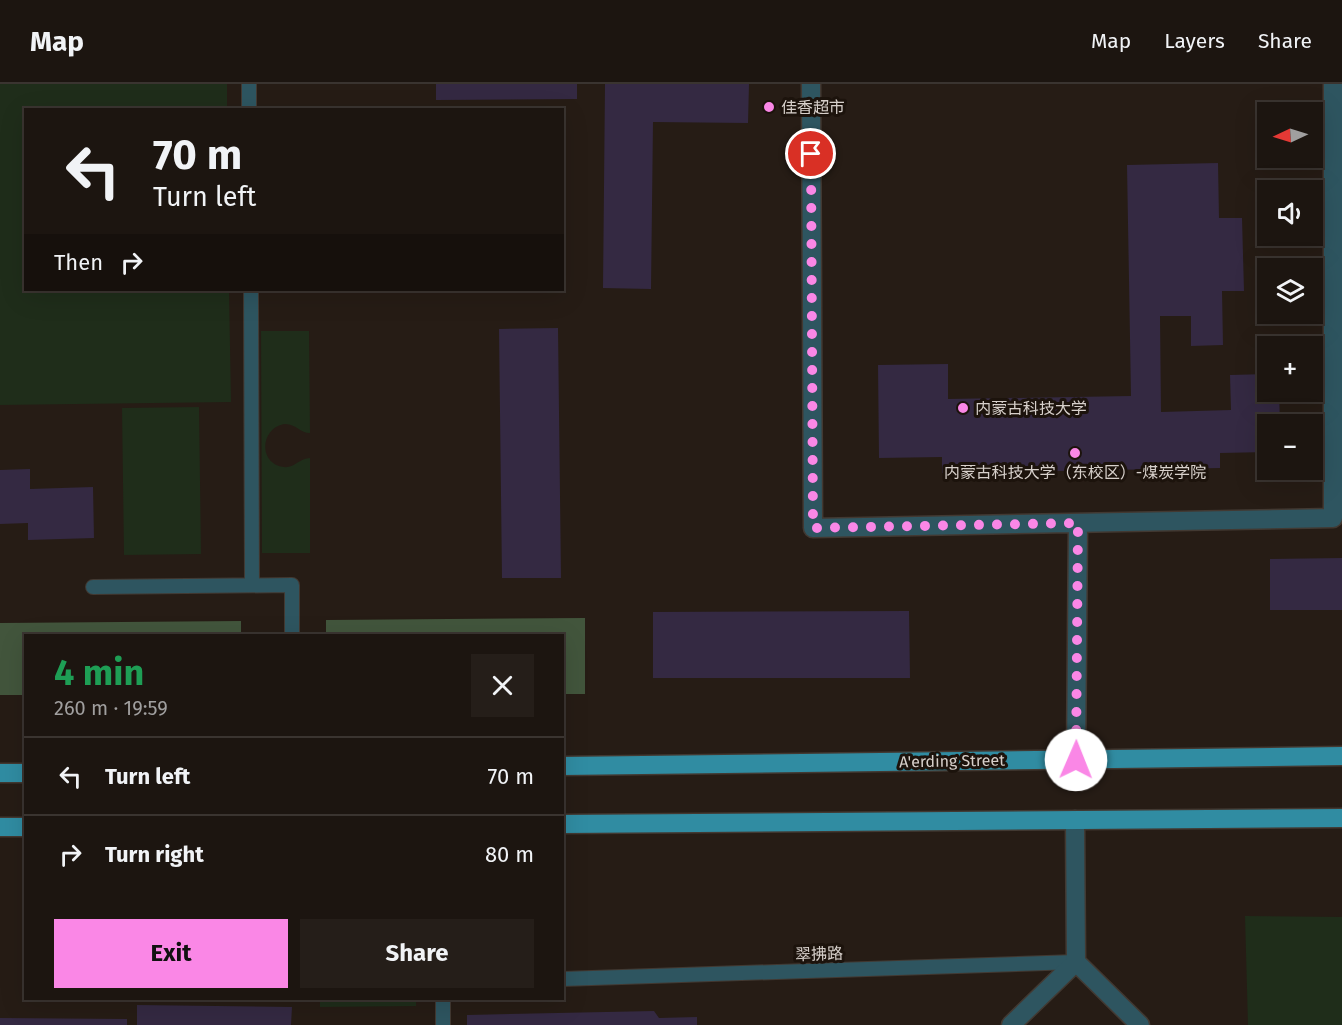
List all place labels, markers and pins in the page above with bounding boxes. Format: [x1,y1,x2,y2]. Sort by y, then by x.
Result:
place label: 佳香超市 [781,98,845,117]
marker: 佳香超市 [762,100,776,114]
pin [785,128,836,179]
place label: 内蒙古科技大学 [975,399,1087,418]
marker: 内蒙古科技大学 [956,401,970,415]
marker: 内蒙古科技大学（东校区）-煤炭学院 [1068,446,1082,460]
place label: 内蒙古科技大学（东校区）-煤炭学院 [944,463,1206,482]

